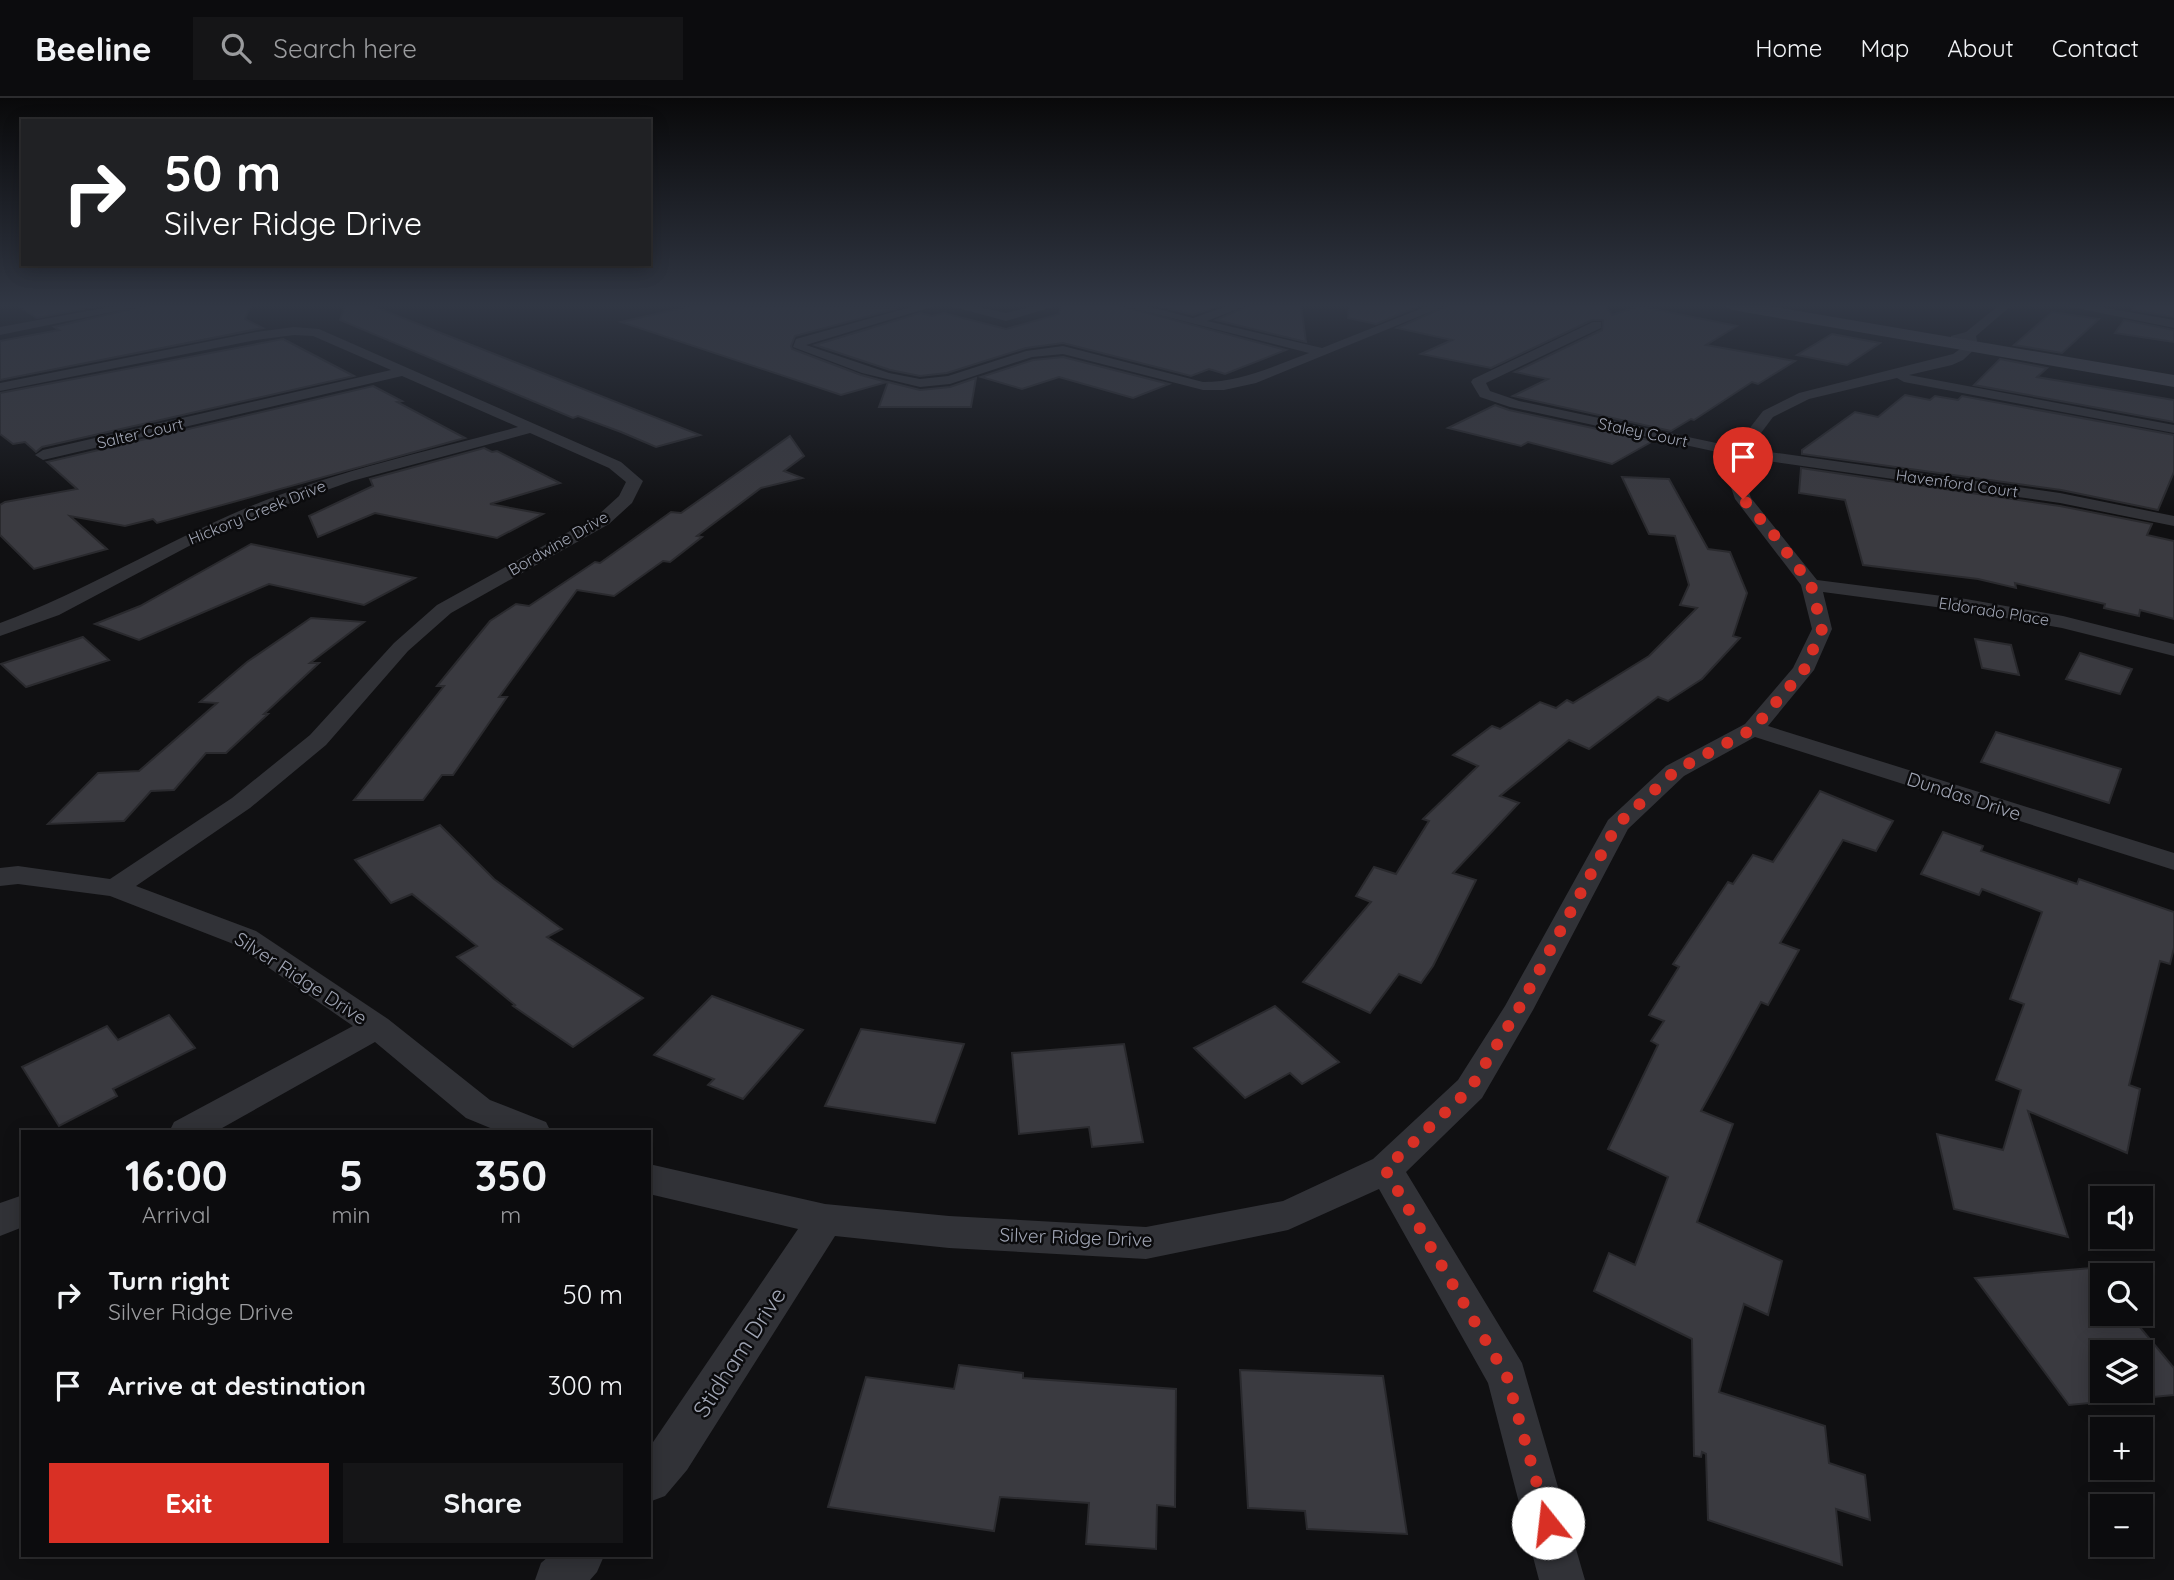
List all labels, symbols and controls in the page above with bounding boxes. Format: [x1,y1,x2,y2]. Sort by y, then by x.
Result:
search box [193,17,683,80]
text: Beeline [35,28,151,69]
icon: search [217,29,255,67]
text: Search here [273,32,417,65]
text: Home [1755,33,1822,63]
text: Map [1860,33,1909,63]
text: About [1947,33,2014,63]
text: Contact [2052,33,2139,63]
text: 50 m [164,142,281,203]
icon: right [49,147,140,238]
text: Silver Ridge Drive [164,203,422,243]
street label: Salter Court [95,413,185,453]
street label: Staley Court [1596,413,1690,451]
pin [1713,427,1773,499]
icon: arrive [1724,438,1762,476]
street label: Havenford Court [1895,465,2019,501]
street label: Hickory Creek Drive [185,475,329,549]
street label: Bordwine Drive [504,506,612,580]
street label: Eldorado Place [1937,592,2051,630]
street label: Dundas Drive [1904,766,2024,826]
street label: Silver Ridge Drive [230,926,372,1030]
text: 16:00 [125,1149,228,1202]
text: 5 [339,1149,363,1202]
text: 350 [475,1149,547,1202]
map controls [2090,1186,2153,1557]
button: sound [2090,1186,2153,1249]
text: Arrival [142,1200,211,1229]
text: min [331,1200,371,1229]
text: m [500,1200,521,1229]
street label: Silver Ridge Drive [999,1222,1153,1252]
button: search [2090,1263,2153,1326]
text: Turn right [108,1264,230,1297]
icon: right [49,1276,87,1314]
text: 50 m [563,1278,623,1311]
street label: Stidham Drive [686,1282,792,1422]
text: Silver Ridge Drive [108,1297,294,1326]
button: layers [2090,1340,2153,1403]
icon: arrive [49,1367,87,1405]
text: Arrive at destination [108,1369,366,1402]
text: 300 m [548,1369,623,1402]
button: + [2090,1417,2153,1480]
button: Exit [49,1463,329,1543]
button: Share [343,1463,623,1543]
position arrow [1511,1486,1585,1560]
button: − [2090,1494,2153,1557]

